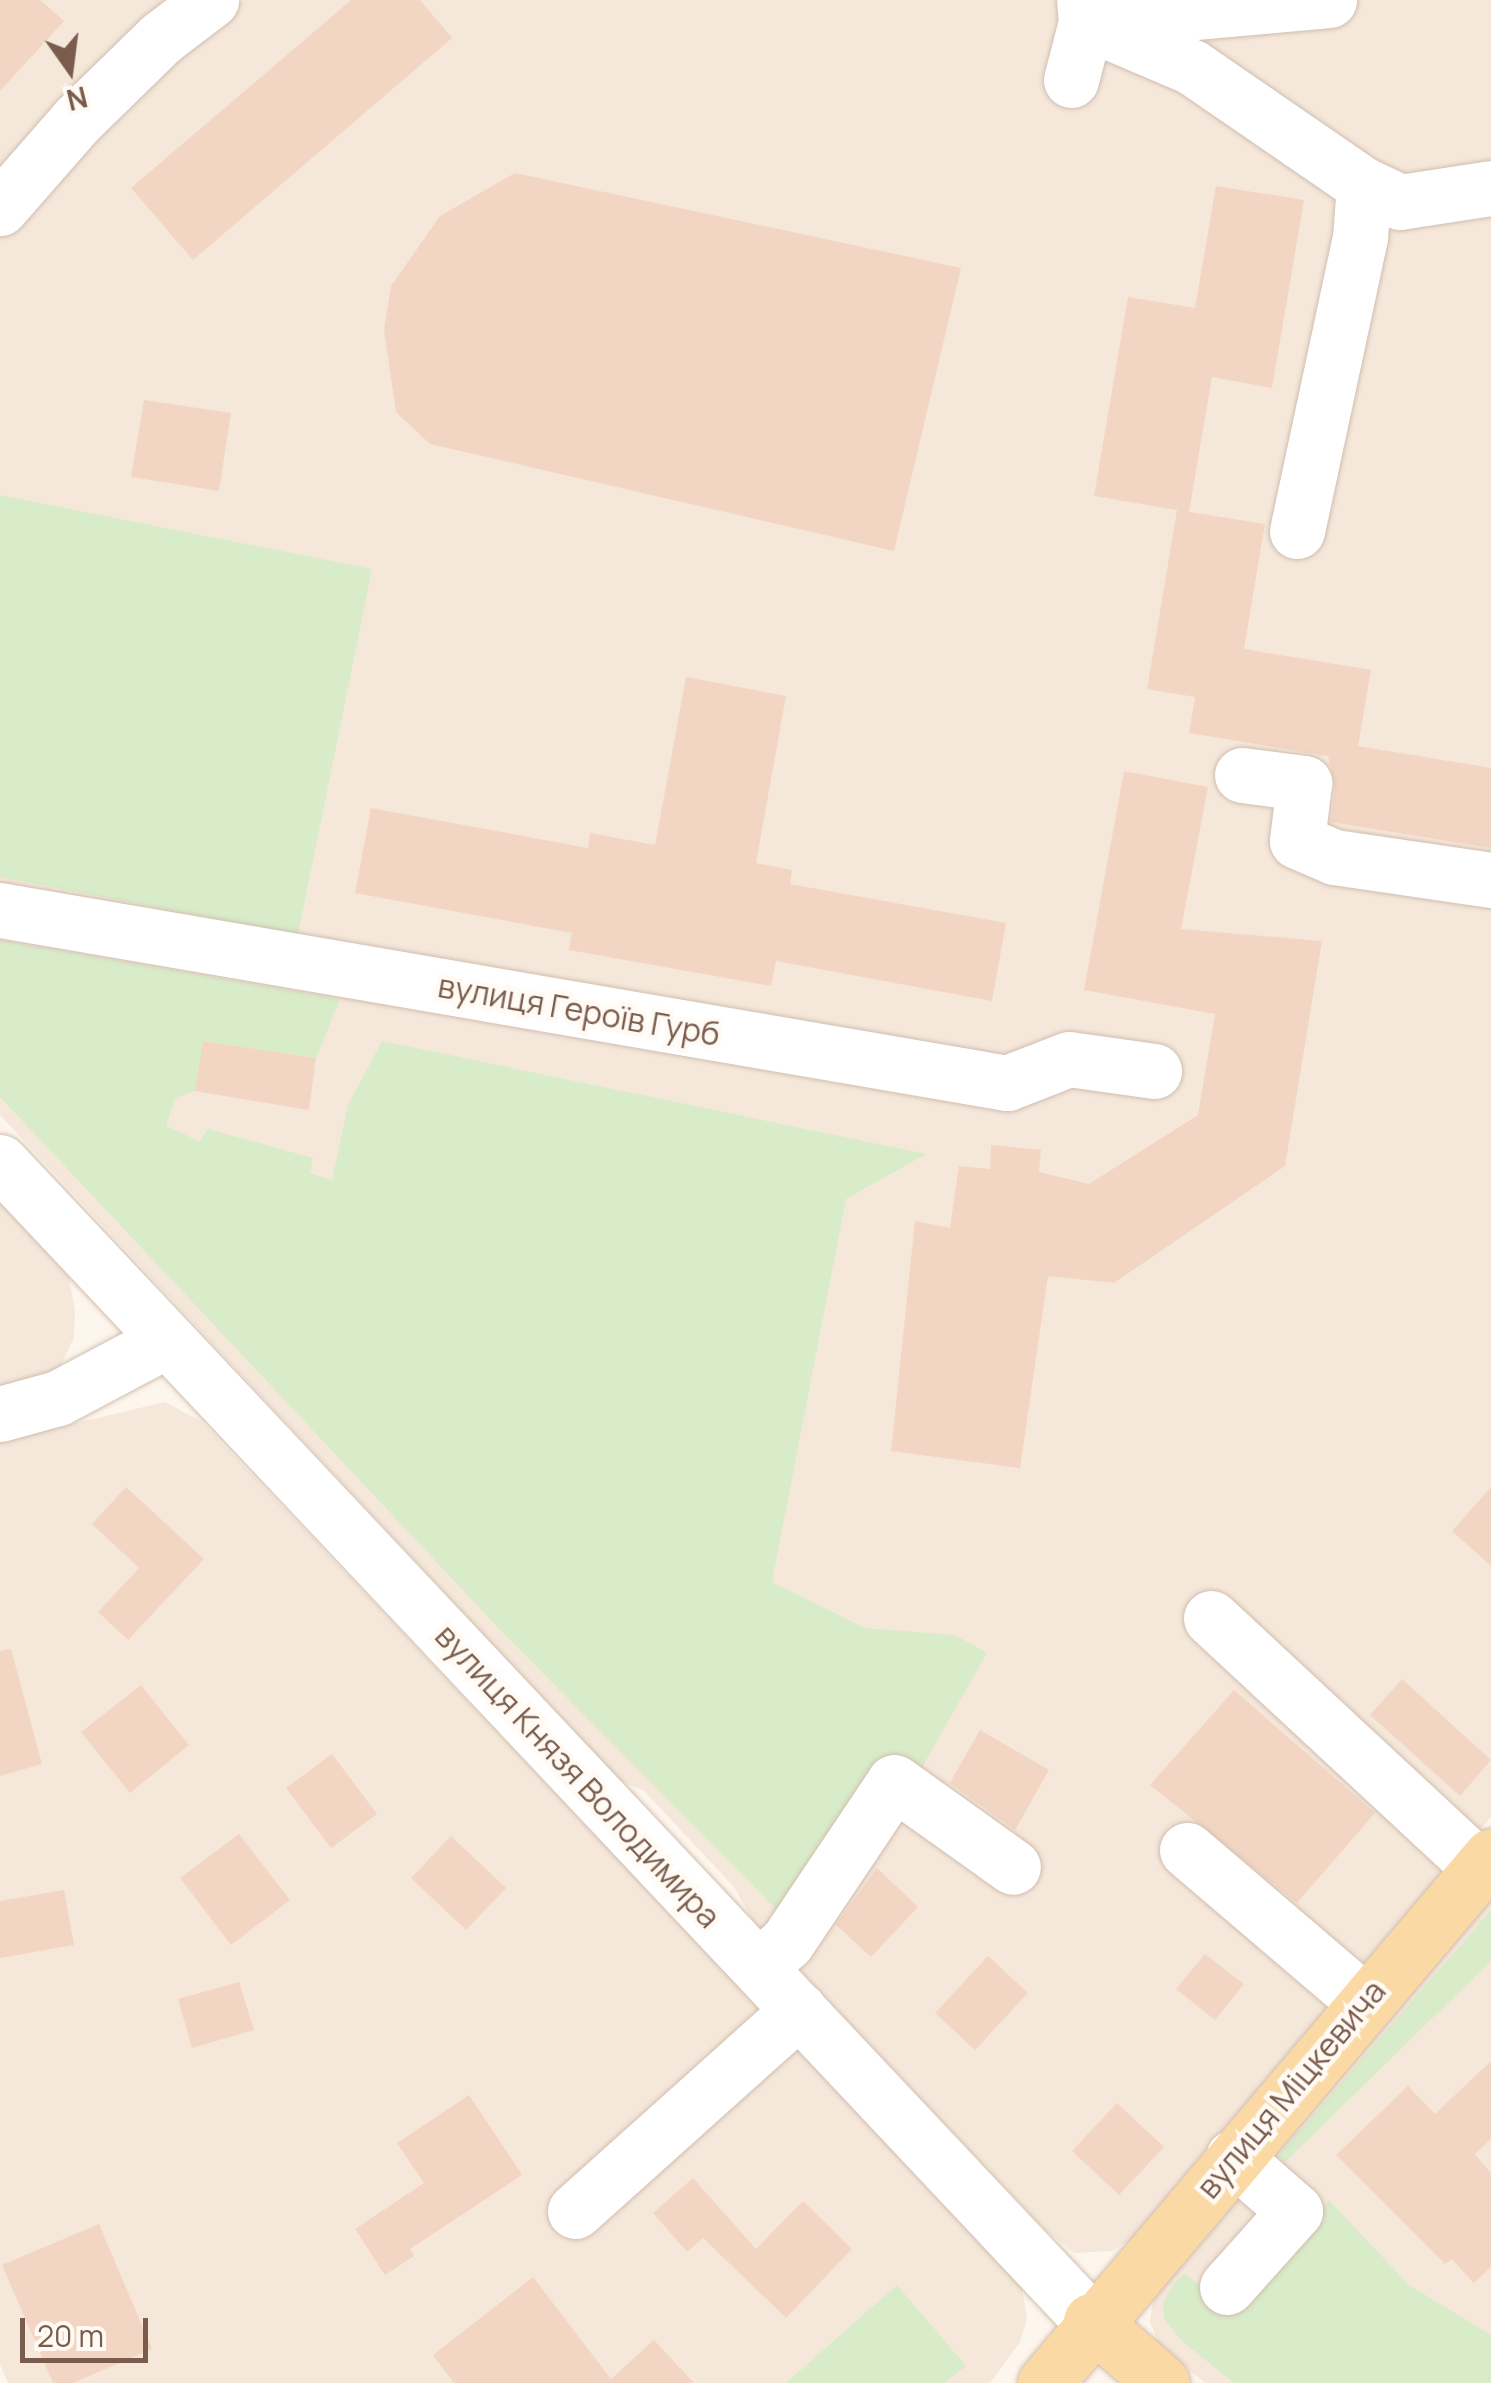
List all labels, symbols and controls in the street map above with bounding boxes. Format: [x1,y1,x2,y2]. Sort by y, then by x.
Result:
north arrow [20,20,120,120]
text: N [63,78,92,120]
street label: вулиця Героїв Гурб [435,966,723,1054]
street label: вулиця Князя Володимира [428,1617,728,1935]
street label: вулиця Міцкевича [1189,1972,1393,2206]
scale bar [25,2298,152,2360]
text: 20 m [37,2315,104,2356]

